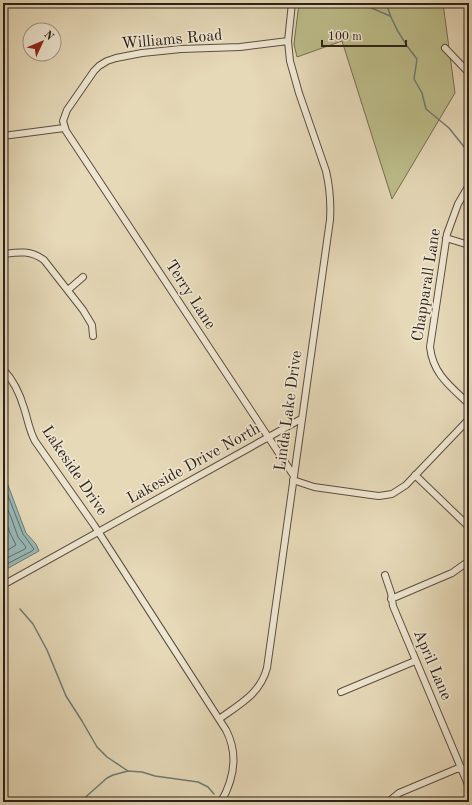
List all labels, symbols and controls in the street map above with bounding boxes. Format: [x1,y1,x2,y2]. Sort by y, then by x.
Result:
north arrow [22,22,62,62]
scale bar [322,22,406,48]
street label: Williams Road [121,28,223,52]
text: N [41,29,55,43]
text: 100 m [328,31,362,43]
street label: Chapparall Lane [410,227,444,343]
street label: Terry Lane [162,258,218,332]
street label: Linda Lake Drive [273,350,305,472]
street label: Lakeside Drive North [125,421,264,507]
street label: Lakeside Drive [38,423,110,519]
street label: April Lane [410,627,454,703]

